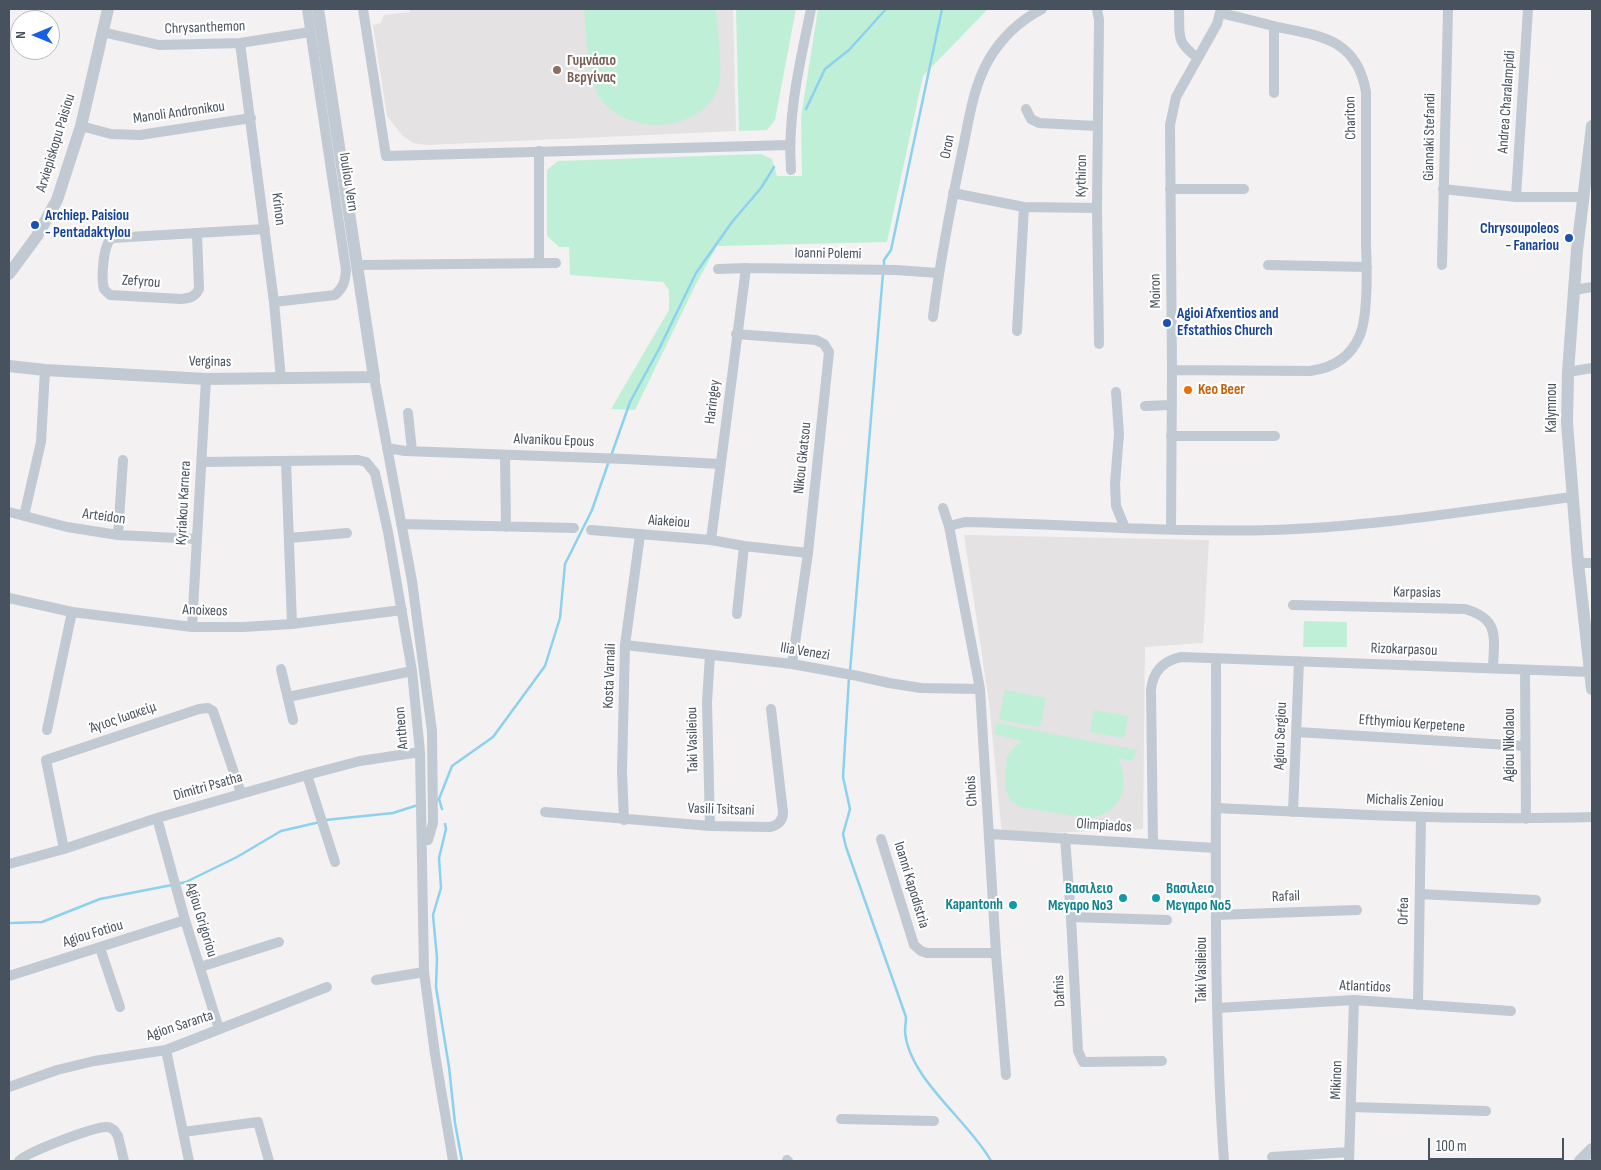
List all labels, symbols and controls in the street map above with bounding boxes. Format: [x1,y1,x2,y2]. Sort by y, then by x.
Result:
north arrow [10,10,60,60]
street label: Chrysanthemon [164,18,246,38]
text: N [12,31,29,39]
street label: Andrea Charalampidi [1494,50,1520,154]
place label: Γυμνάσιο Βεργίνας [567,52,616,87]
marker: Γυμνάσιο Βεργίνας [551,64,563,76]
street label: Arxiepiskopu Paisiou [33,92,79,194]
street label: Giannaki Stefandi [1420,93,1440,181]
street label: Chariton [1342,96,1360,140]
street label: Manoli Andronikou [132,98,226,128]
street label: Oron [937,133,959,161]
street label: Iouliou Vern [334,151,362,213]
street label: Kythiron [1073,154,1091,198]
street label: Krinon [267,192,289,226]
place label: Archiep. Paisiou - Pentadaktylou [45,207,131,242]
marker: Archiep. Paisiou - Pentadaktylou [29,219,41,231]
place label: Chrysoupoleos - Fanariou [1480,220,1559,255]
marker: Chrysoupoleos - Fanariou [1563,232,1575,244]
street label: Ioanni Polemi [794,244,862,264]
street label: Zefyrou [121,272,161,292]
street label: Moiron [1147,274,1165,308]
place label: Agioi Afxentios and Efstathios Church [1177,305,1279,340]
marker: Agioi Afxentios and Efstathios Church [1161,317,1173,329]
street label: Verginas [189,353,231,371]
street label: Haringey [701,379,725,425]
place label: Keo Beer [1198,381,1245,399]
street label: Kalymnou [1543,383,1561,433]
marker: Keo Beer [1182,384,1194,396]
street label: Nikou Gkatsou [790,421,816,495]
street label: Alvanikou Epous [513,431,595,451]
street label: Kyriakou Karnera [173,460,195,546]
street label: Arteidon [81,505,127,529]
street label: Aiakeiou [648,512,690,532]
street label: Karpasias [1393,584,1441,602]
street label: Anoixeos [182,601,228,621]
street label: Ilia Venezi [779,639,831,665]
street label: Rizokarpasou [1370,640,1438,660]
street label: Kosta Varnali [600,643,620,709]
street label: Άγιος Ιωακείμ [87,698,159,738]
street label: Agiou Sergiou [1271,702,1291,770]
street label: Antheon [391,706,413,750]
street label: Taki Vasileiou [683,707,703,773]
street label: Agiou Nikolaou [1501,708,1519,782]
street label: Efthymiou Kerpetene [1358,711,1466,737]
street label: Dimitri Psatha [171,769,245,805]
street label: Chlois [962,775,982,807]
street label: Michalis Zeniou [1366,791,1444,811]
street label: Vasili Tsitsani [687,800,755,820]
street label: Olimpiados [1076,815,1132,837]
street label: Ioanni Kapodistria [889,839,933,931]
place label: Βασιλειο Μεγαρο Νο3 [1048,880,1113,915]
place label: Βασιλειο Μεγαρο Νο5 [1166,880,1231,915]
street label: Agiou Grigoriou [181,881,221,959]
street label: Rafail [1272,888,1300,906]
marker: Βασιλειο Μεγαρο Νο3 [1117,892,1129,904]
marker: Βασιλειο Μεγαρο Νο5 [1150,892,1162,904]
place label: Kapantonh [946,896,1003,914]
street label: Orfea [1395,897,1413,925]
marker: Kapantonh [1007,899,1019,911]
street label: Agiou Fotiou [61,916,125,952]
street label: Taki Vasileiou [1193,937,1211,1003]
street label: Dafnis [1050,975,1070,1007]
street label: Atlantidos [1339,977,1391,997]
street label: Agion Saranta [144,1007,216,1045]
street label: Mikinon [1327,1060,1347,1100]
scale bar [1431,1128,1567,1160]
text: 100 m [1436,1137,1467,1156]

